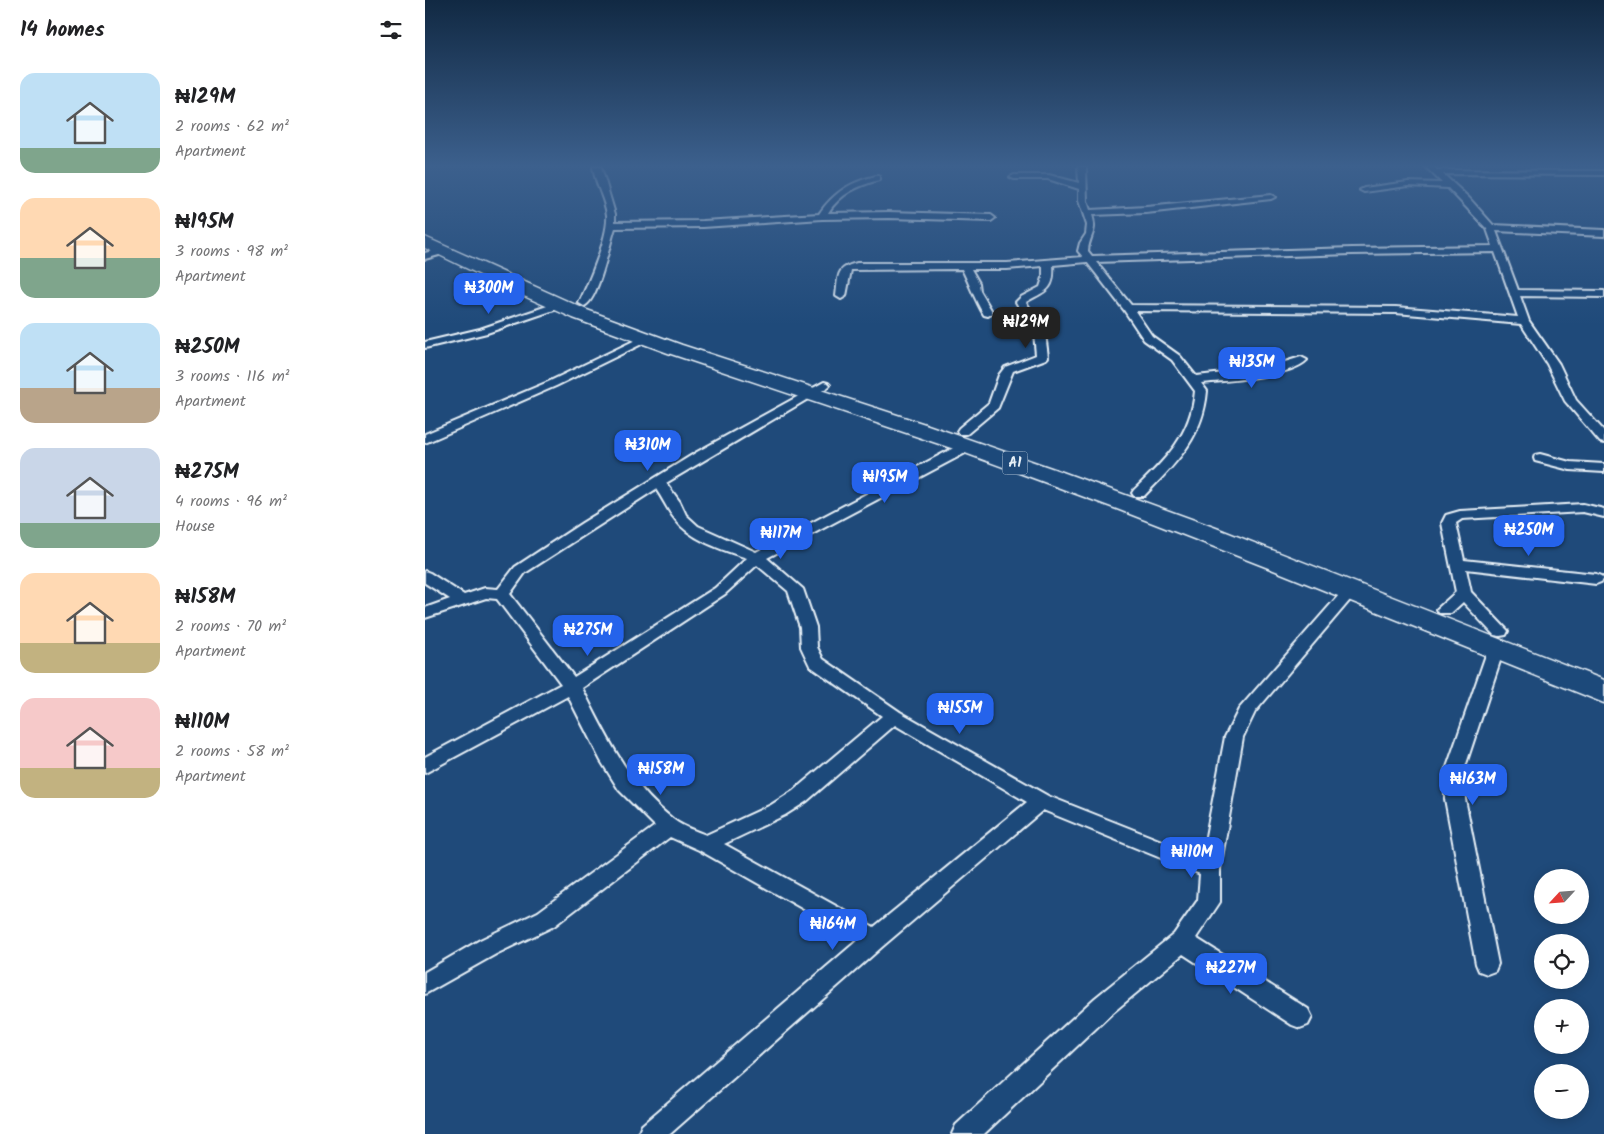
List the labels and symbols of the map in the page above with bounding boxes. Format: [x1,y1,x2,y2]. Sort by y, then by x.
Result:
pin: ₦300M [454,272,524,315]
pin: ₦129M [991,306,1061,349]
pin: ₦135M [1217,346,1287,389]
pin: ₦310M [613,430,683,472]
road number: A1 [1003,452,1027,474]
pin: ₦195M [850,462,920,504]
pin: ₦250M [1494,514,1564,557]
pin: ₦117M [746,518,816,560]
pin: ₦275M [553,614,623,657]
pin: ₦155M [925,692,995,735]
pin: ₦158M [626,754,696,796]
pin: ₦163M [1438,764,1508,806]
pin: ₦110M [1157,836,1227,879]
north arrow [1534,869,1589,924]
pin: ₦164M [798,908,868,951]
pin: ₦227M [1196,952,1266,995]

